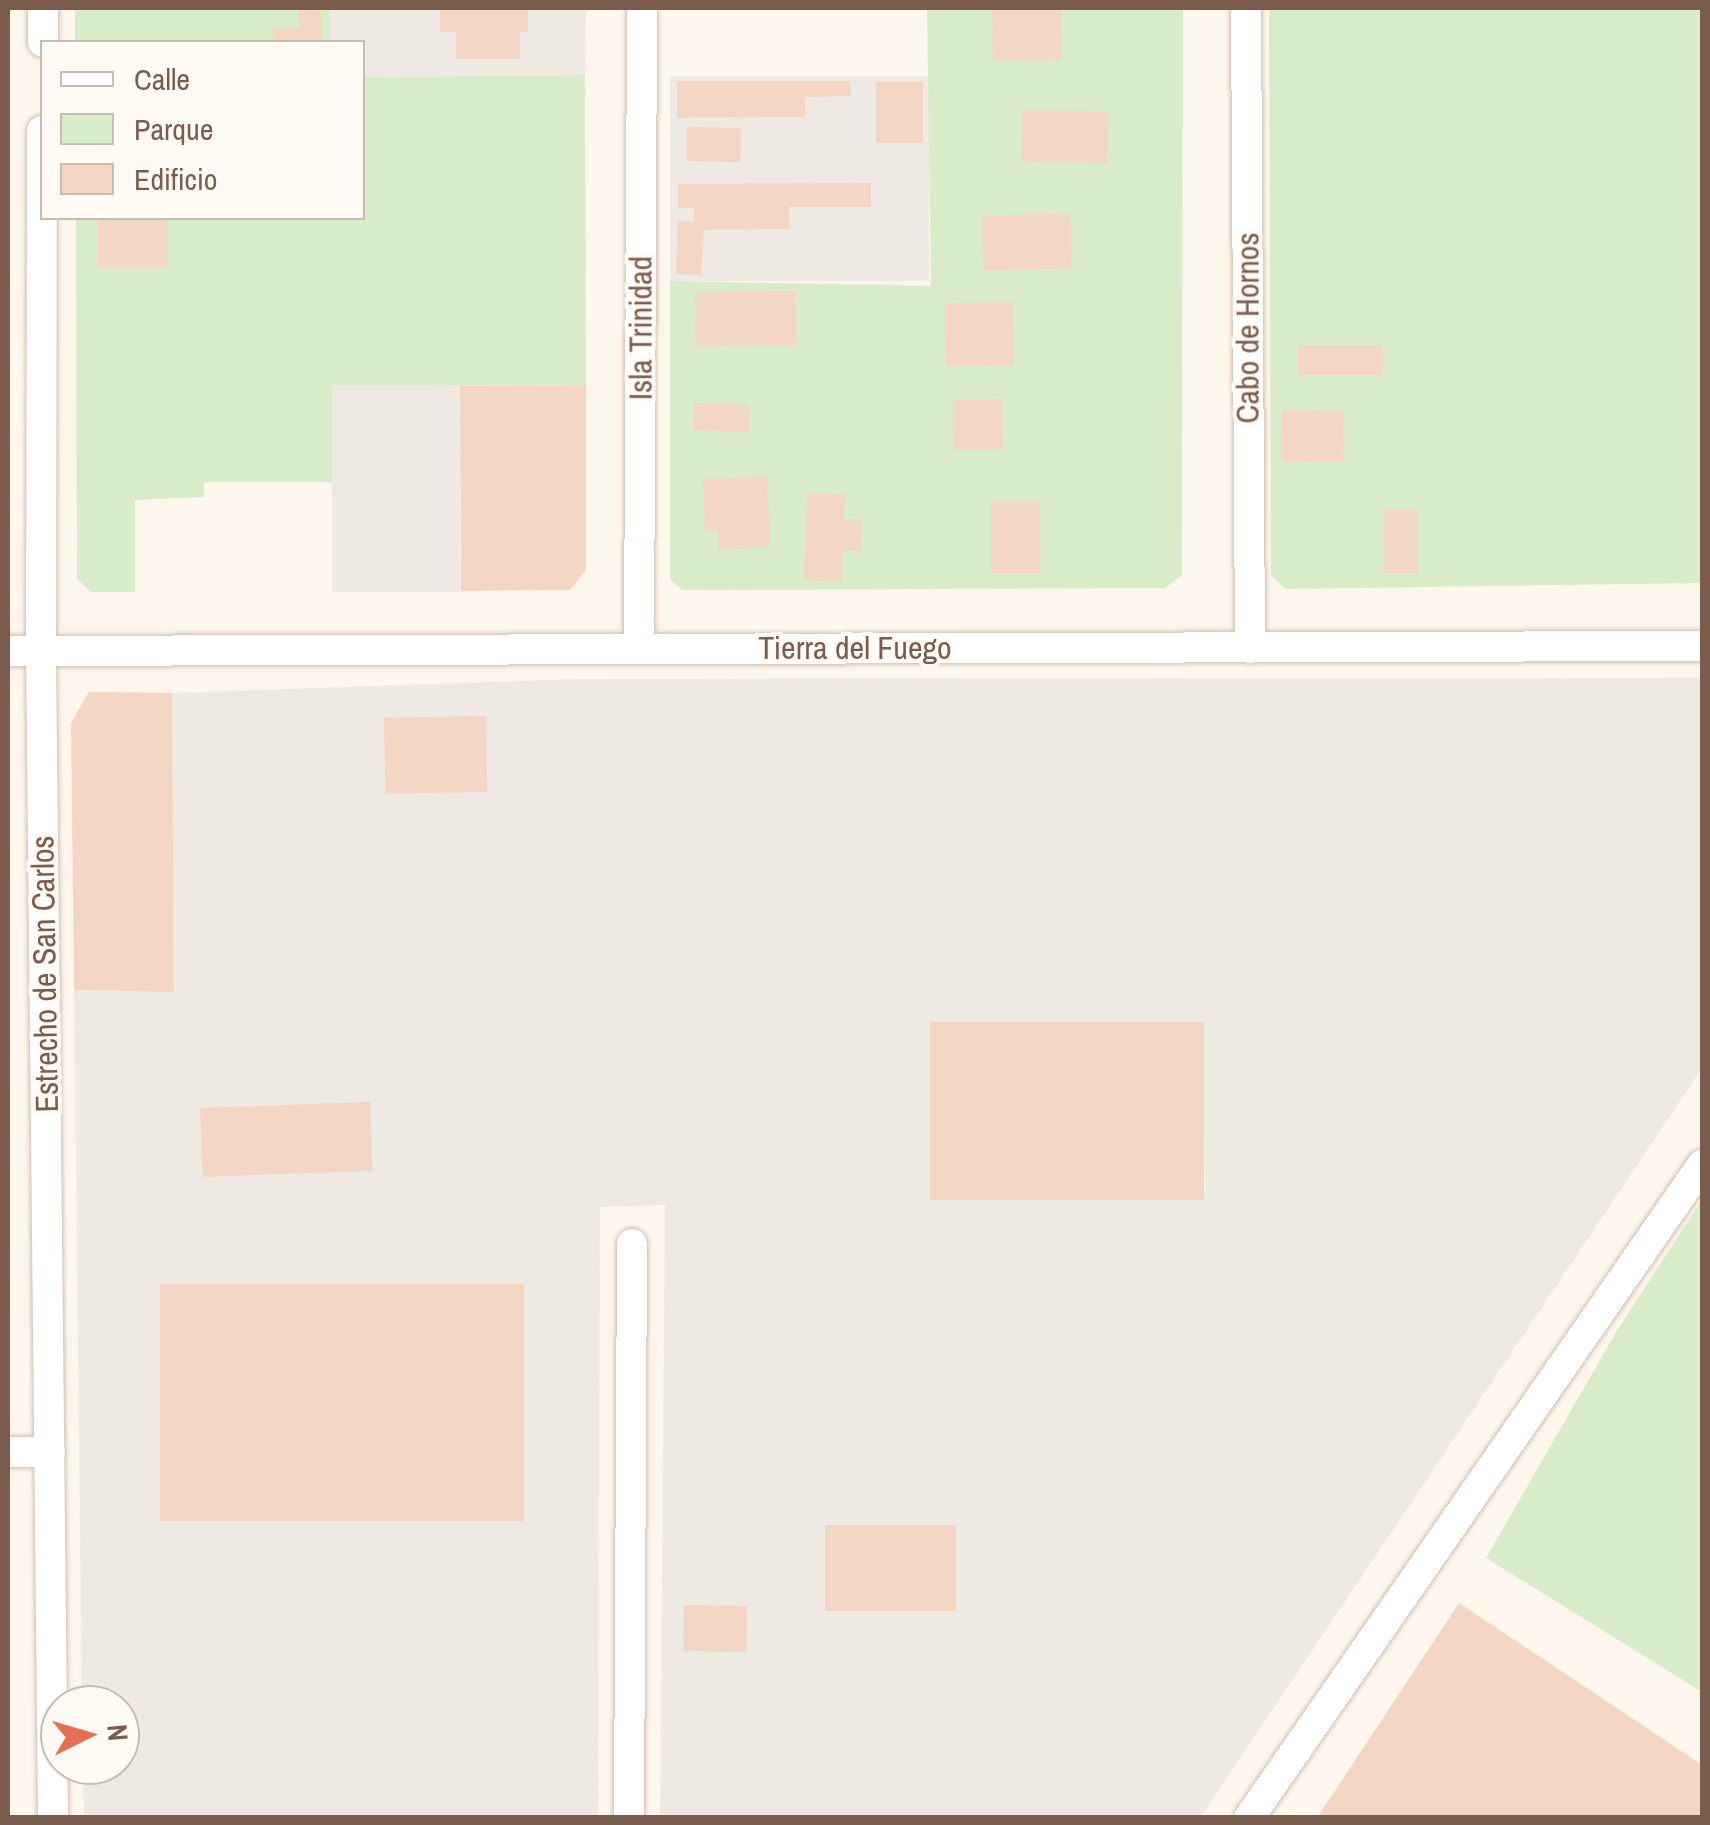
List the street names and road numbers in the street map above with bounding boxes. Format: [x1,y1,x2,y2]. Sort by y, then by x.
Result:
street label: Cabo de Hornos [1229,232,1267,424]
street label: Isla Trinidad [622,256,660,400]
street label: Tierra del Fuego [758,629,952,667]
street label: Estrecho de San Carlos [23,835,67,1113]

